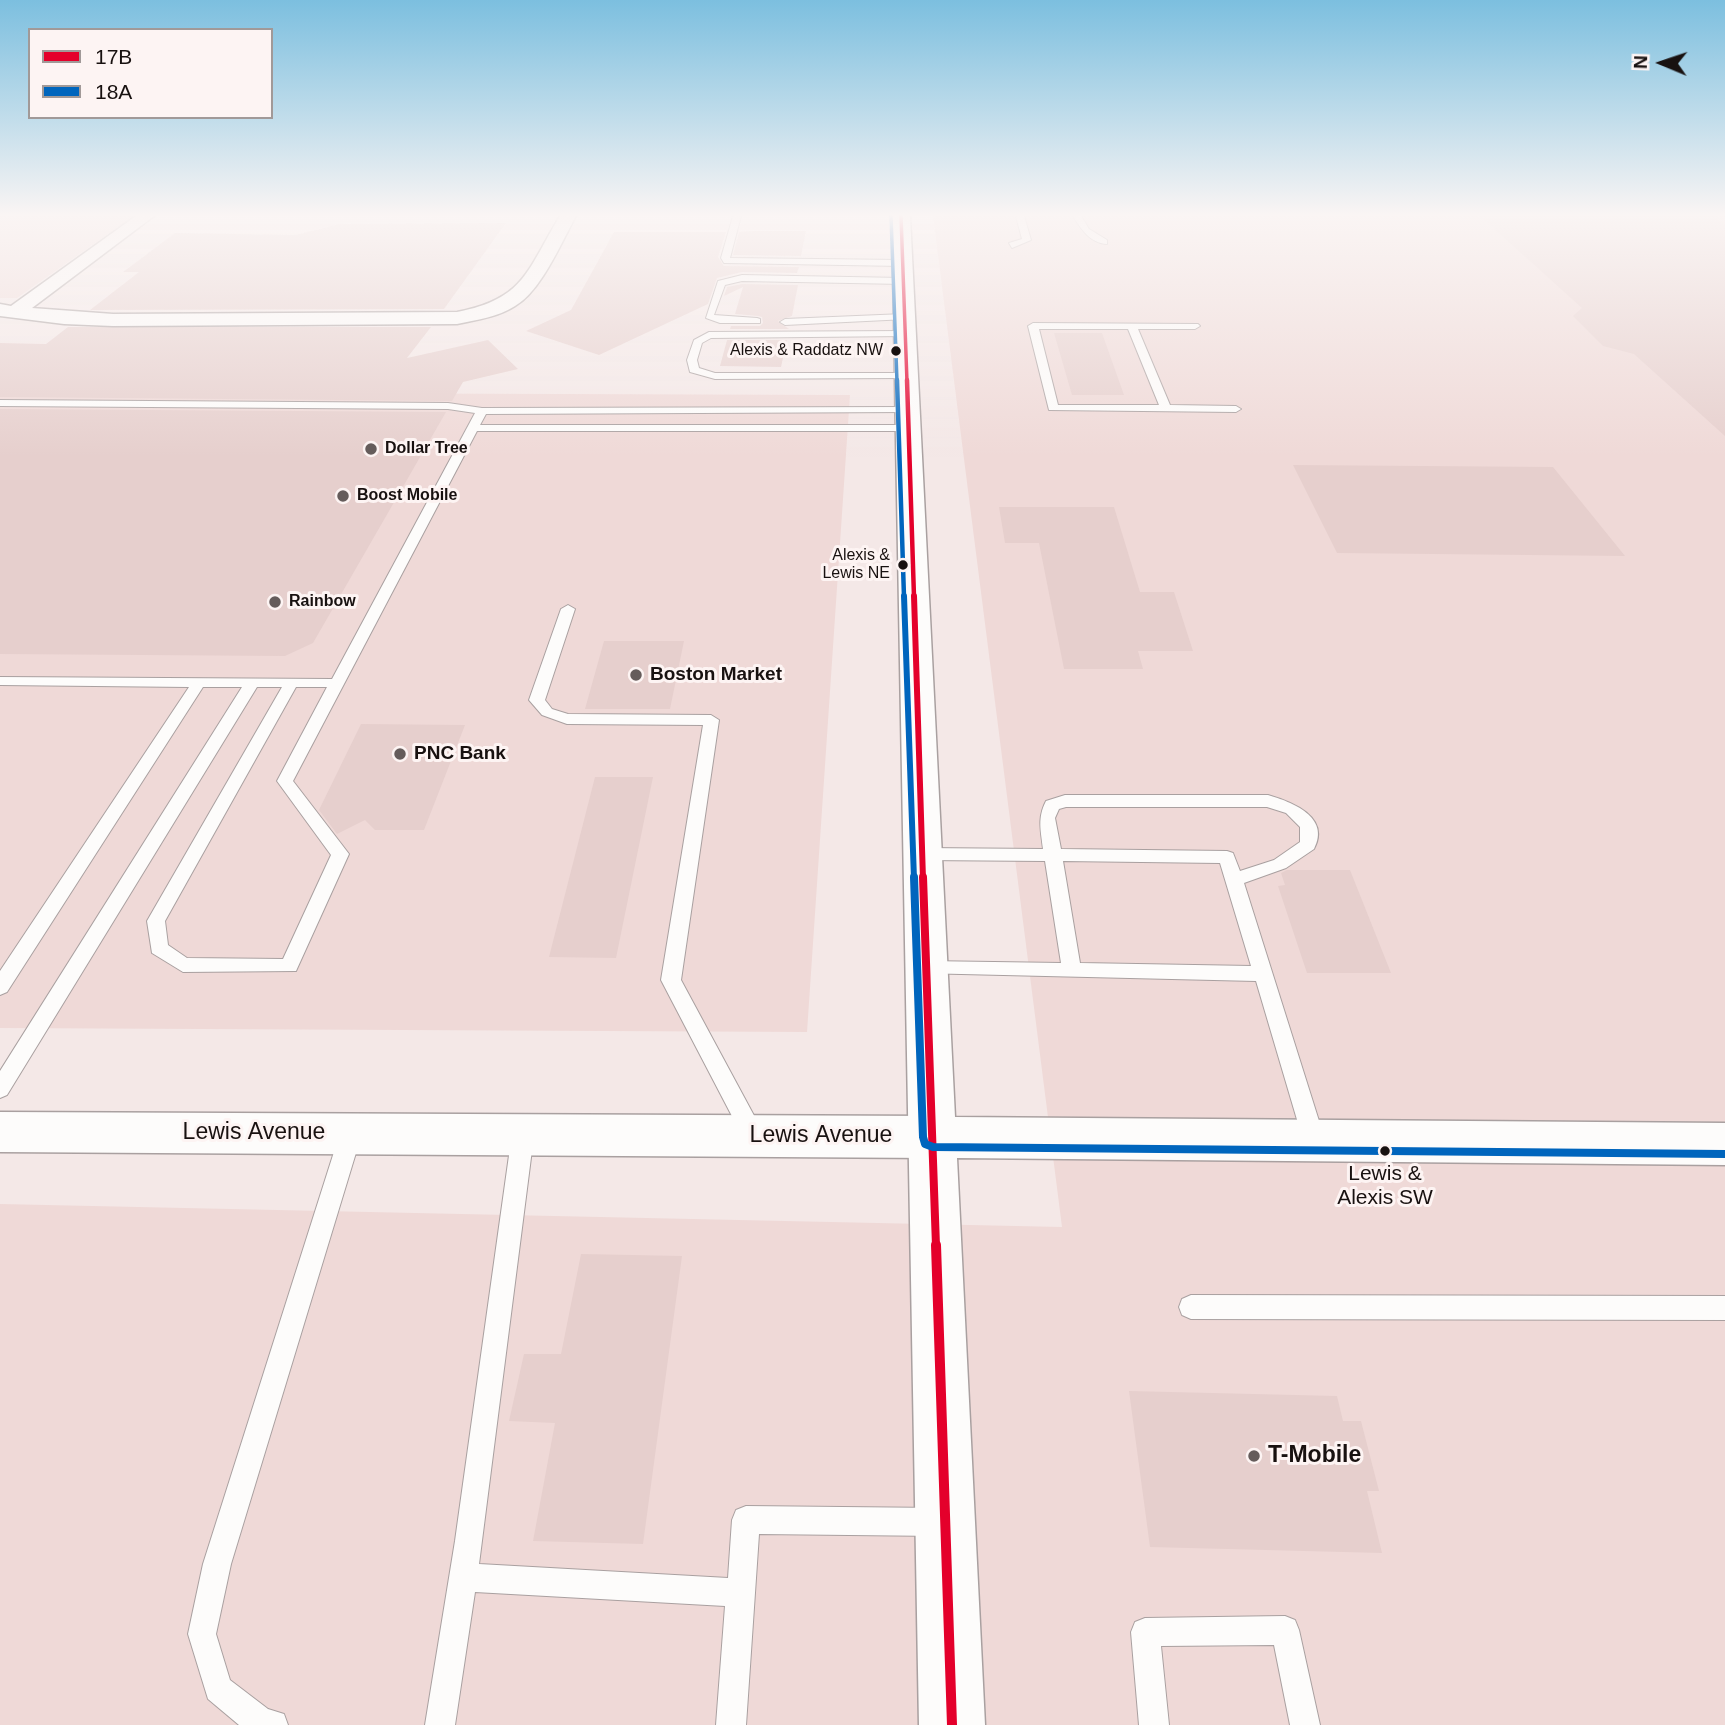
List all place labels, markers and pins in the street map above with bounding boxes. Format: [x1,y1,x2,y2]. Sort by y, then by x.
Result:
place label: Alexis & Raddatz NW [730,341,883,361]
marker: Alexis & Raddatz NW [889,344,903,358]
place label: Dollar Tree [385,439,468,459]
marker: Dollar Tree [363,441,379,457]
place label: Boost Mobile [357,486,457,506]
marker: Boost Mobile [335,488,351,504]
place label: Alexis & Lewis NE [822,546,890,584]
marker: Alexis & Lewis NE [896,558,910,572]
place label: Rainbow [289,592,356,612]
marker: Rainbow [267,594,283,610]
place label: Boston Market [650,664,782,686]
marker: Boston Market [628,667,644,683]
place label: PNC Bank [414,743,506,765]
marker: PNC Bank [392,746,408,762]
marker: Lewis & Alexis SW [1378,1144,1392,1158]
place label: Lewis & Alexis SW [1337,1161,1433,1211]
place label: T-Mobile [1268,1442,1361,1470]
marker: T-Mobile [1246,1448,1262,1464]

